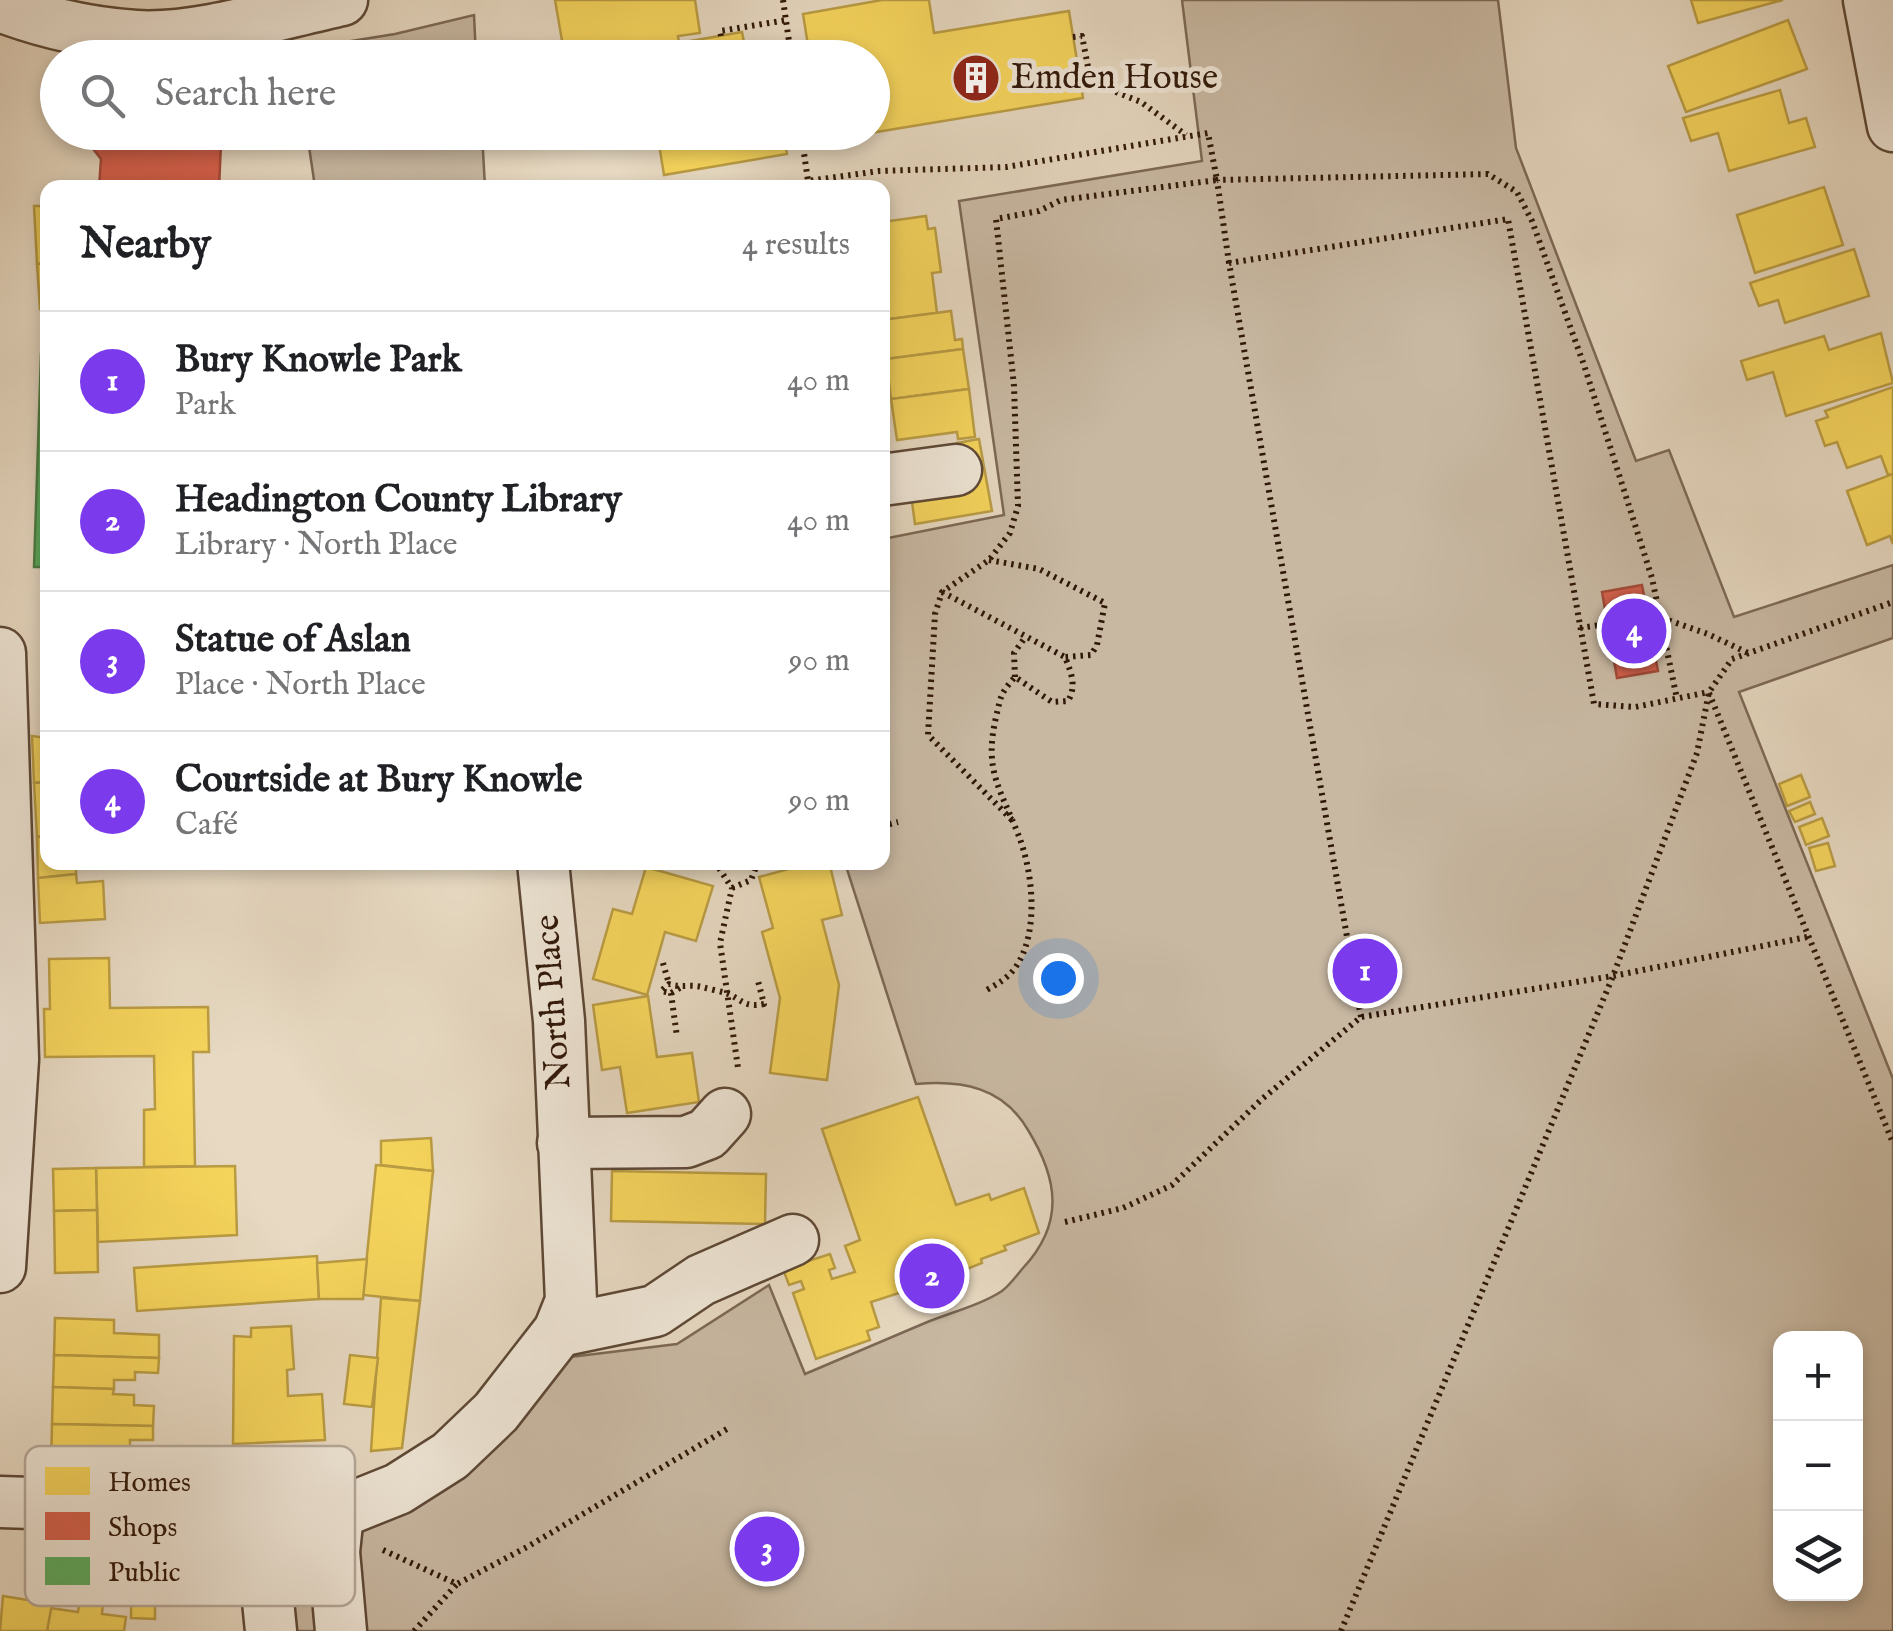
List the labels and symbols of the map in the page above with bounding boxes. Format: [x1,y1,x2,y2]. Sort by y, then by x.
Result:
building icon: Emden House [950,52,1002,104]
place label: Emden House [1011,56,1218,101]
pin: 4 [1602,594,1666,668]
street label: North Place [525,913,583,1091]
pin: 1 [1332,934,1398,1008]
your location [1033,953,1084,1004]
pin: 2 [900,1238,964,1314]
legend [25,1446,355,1606]
text: Homes [108,1466,191,1501]
text: Shops [108,1511,177,1546]
pin: 3 [734,1512,800,1586]
text: Public [108,1556,181,1591]

